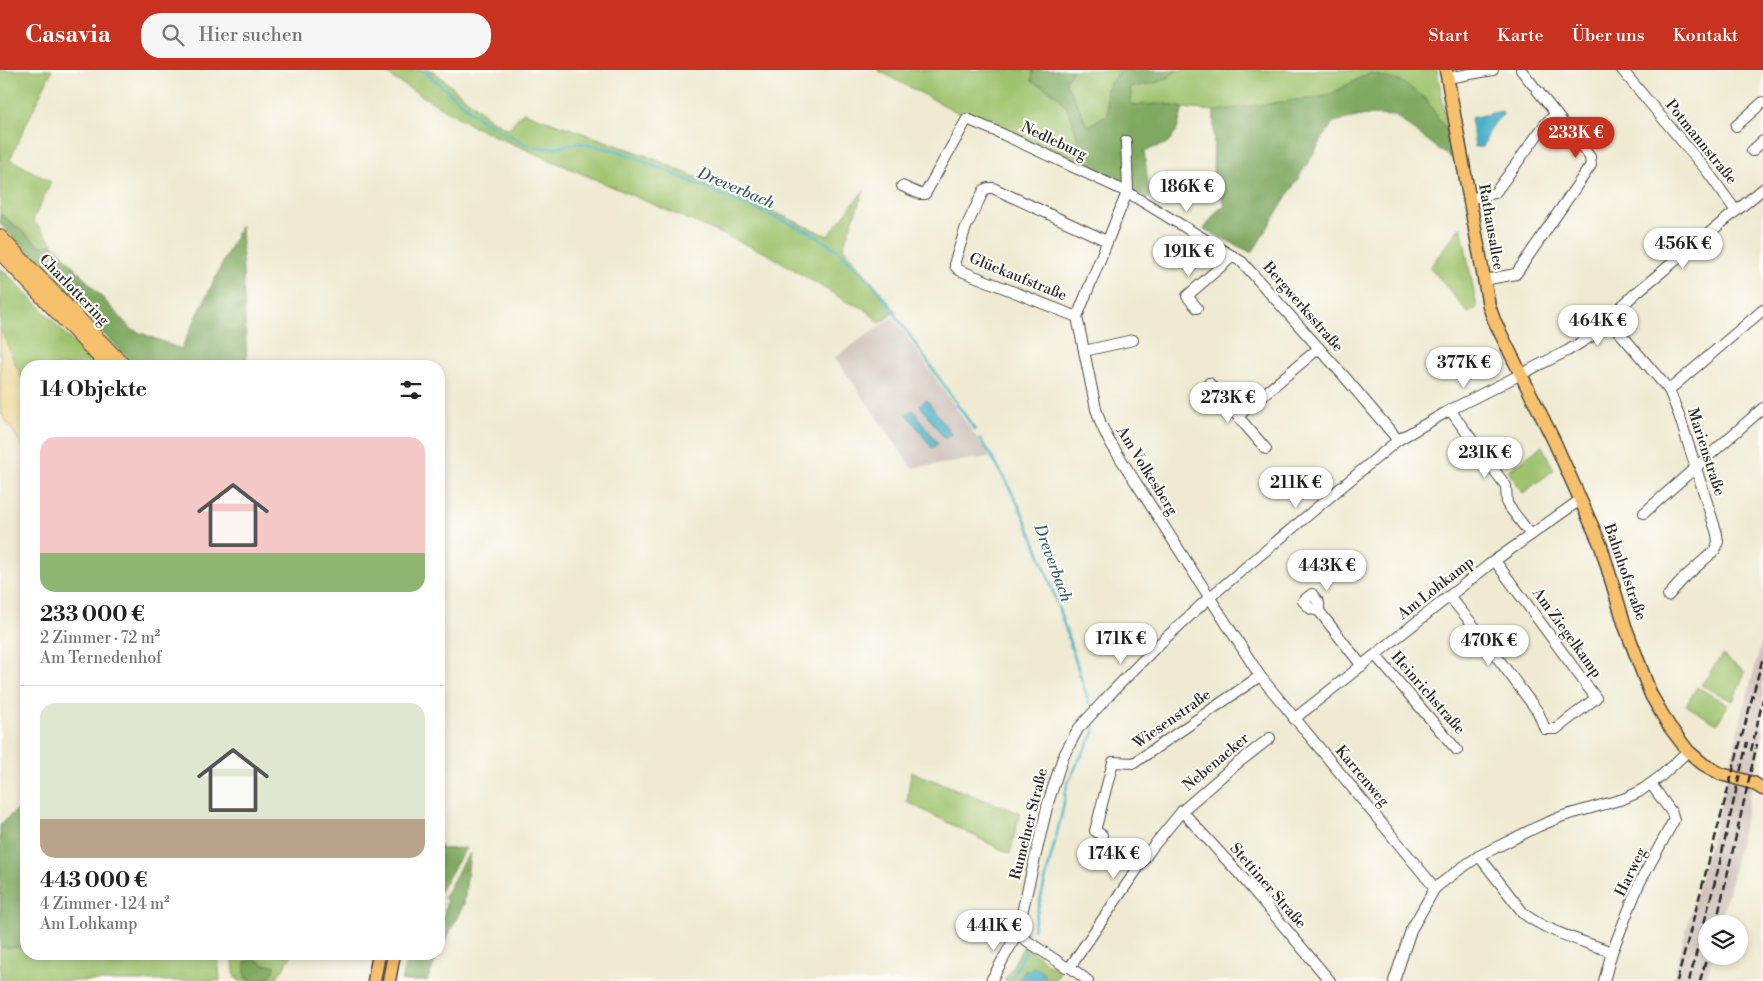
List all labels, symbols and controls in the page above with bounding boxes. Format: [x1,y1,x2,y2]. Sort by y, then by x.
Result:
search box [141,13,491,58]
text: Casavia [25,20,111,50]
icon: search [159,21,187,49]
text: Hier suchen [199,23,303,47]
text: Start [1428,24,1469,47]
text: Karte [1497,24,1544,47]
text: Über uns [1572,24,1645,47]
text: Kontakt [1673,24,1738,47]
street label: Potmannstraße [1661,96,1741,188]
pin: 233K € [1535,116,1617,159]
street label: Nedleburg [1018,118,1090,165]
text: 233K € [1548,123,1604,143]
water label: Dreverbach [694,162,778,213]
pin: 186K € [1146,170,1228,213]
text: 186K € [1160,177,1214,197]
street label: Rathausallee [1474,182,1508,272]
pin: 456K € [1642,228,1724,270]
text: 456K € [1655,234,1711,254]
pin: 191K € [1148,236,1230,278]
text: 191K € [1164,242,1214,262]
street label: Glückaufstraße [966,249,1070,305]
street label: Charlottering [35,250,113,330]
street label: Bergwerksstraße [1258,257,1347,356]
pin: 464K € [1557,304,1639,347]
text: 464K € [1569,311,1627,331]
pin: 377K € [1423,346,1505,389]
text: 377K € [1437,353,1491,373]
icon: filters [397,376,425,404]
text: 14 Objekte [40,377,147,403]
pin: 273K € [1187,382,1269,424]
text: 273K € [1201,388,1255,408]
street label: Marienstraße [1683,406,1729,498]
street label: Am Volkesberg [1112,422,1182,519]
pin: 231K € [1444,436,1526,479]
text: 231K € [1459,443,1511,463]
pin: 211K € [1255,466,1337,509]
icon: home [188,470,278,560]
text: 211K € [1270,473,1322,493]
water label: Dreverbach [1029,520,1076,605]
street label: Bahnhofstraße [1599,520,1650,623]
pin: 443K € [1286,550,1368,592]
street label: Am Lohkamp [1393,552,1478,624]
text: 443K € [1298,556,1356,576]
street label: Am Ziegelkamp [1528,584,1606,681]
text: 233 000 € [40,602,145,628]
pin: 171K € [1080,622,1162,665]
pin: 470K € [1448,624,1530,667]
text: 2 Zimmer · 72 m² [40,628,160,648]
text: 171K € [1096,629,1146,649]
text: 470K € [1461,631,1517,651]
text: Am Ternedenhof [40,648,162,668]
street label: Heinrichstraße [1387,648,1469,738]
street label: Wiesenstraße [1129,685,1215,753]
street label: Nebenacker [1179,729,1253,795]
icon: home [188,735,278,825]
street label: Karrenweg [1331,741,1393,811]
street label: Rumelner Straße [1006,766,1052,882]
pin: 174K € [1073,838,1155,880]
street label: Stettiner Straße [1226,839,1310,933]
text: 174K € [1088,844,1140,864]
street label: Harweg [1611,844,1651,900]
text: 443 000 € [40,868,147,894]
text: 4 Zimmer · 124 m² [40,894,170,914]
pin: 441K € [953,910,1035,952]
text: Am Lohkamp [40,914,138,934]
map controls [1698,915,1748,965]
button: layers [1698,915,1748,965]
text: 441K € [966,916,1022,936]

